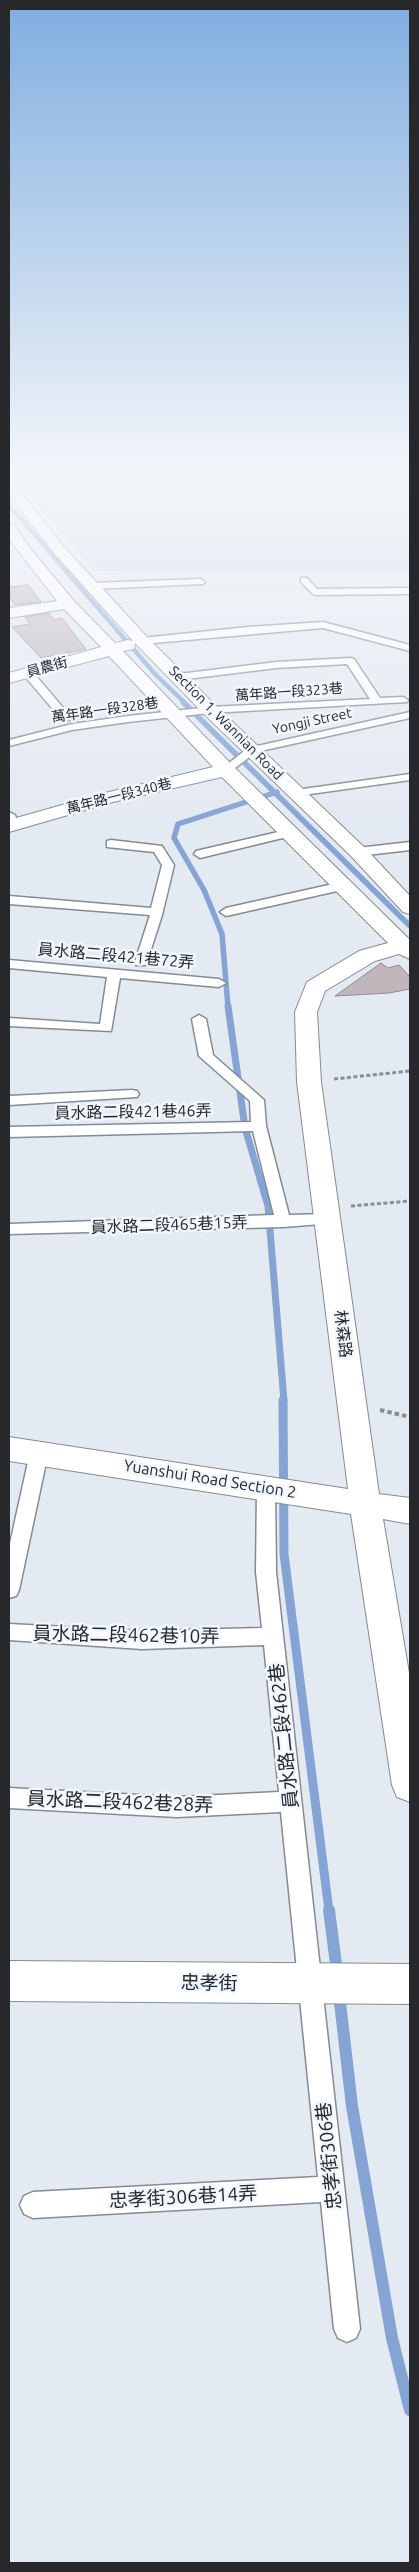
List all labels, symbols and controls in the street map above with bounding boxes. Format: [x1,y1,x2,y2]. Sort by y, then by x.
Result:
street label: 員農街 [25,653,69,681]
street label: Section 1, Wannian Road [165,662,287,784]
street label: 萬年路一段323巷 [235,680,343,704]
street label: 萬年路一段328巷 [51,694,159,726]
street label: Yongji Street [271,704,353,738]
street label: 萬年路一段340巷 [65,775,173,817]
street label: 員水路二段421巷72弄 [37,940,195,972]
street label: 員水路二段421巷46弄 [54,1101,212,1123]
street label: 員水路二段465巷15弄 [90,1213,248,1237]
street label: 林森路 [331,1309,355,1359]
street label: Yuanshui Road Section 2 [122,1456,298,1502]
street label: 員水路二段462巷10弄 [33,1622,219,1648]
street label: 員水路二段462巷 [265,1662,303,1810]
street label: 員水路二段462巷28弄 [26,1787,214,1817]
street label: 忠孝街 [180,1971,238,1995]
street label: 忠孝街306巷 [312,2101,346,2211]
street label: 忠孝街306巷14弄 [108,2182,258,2212]

